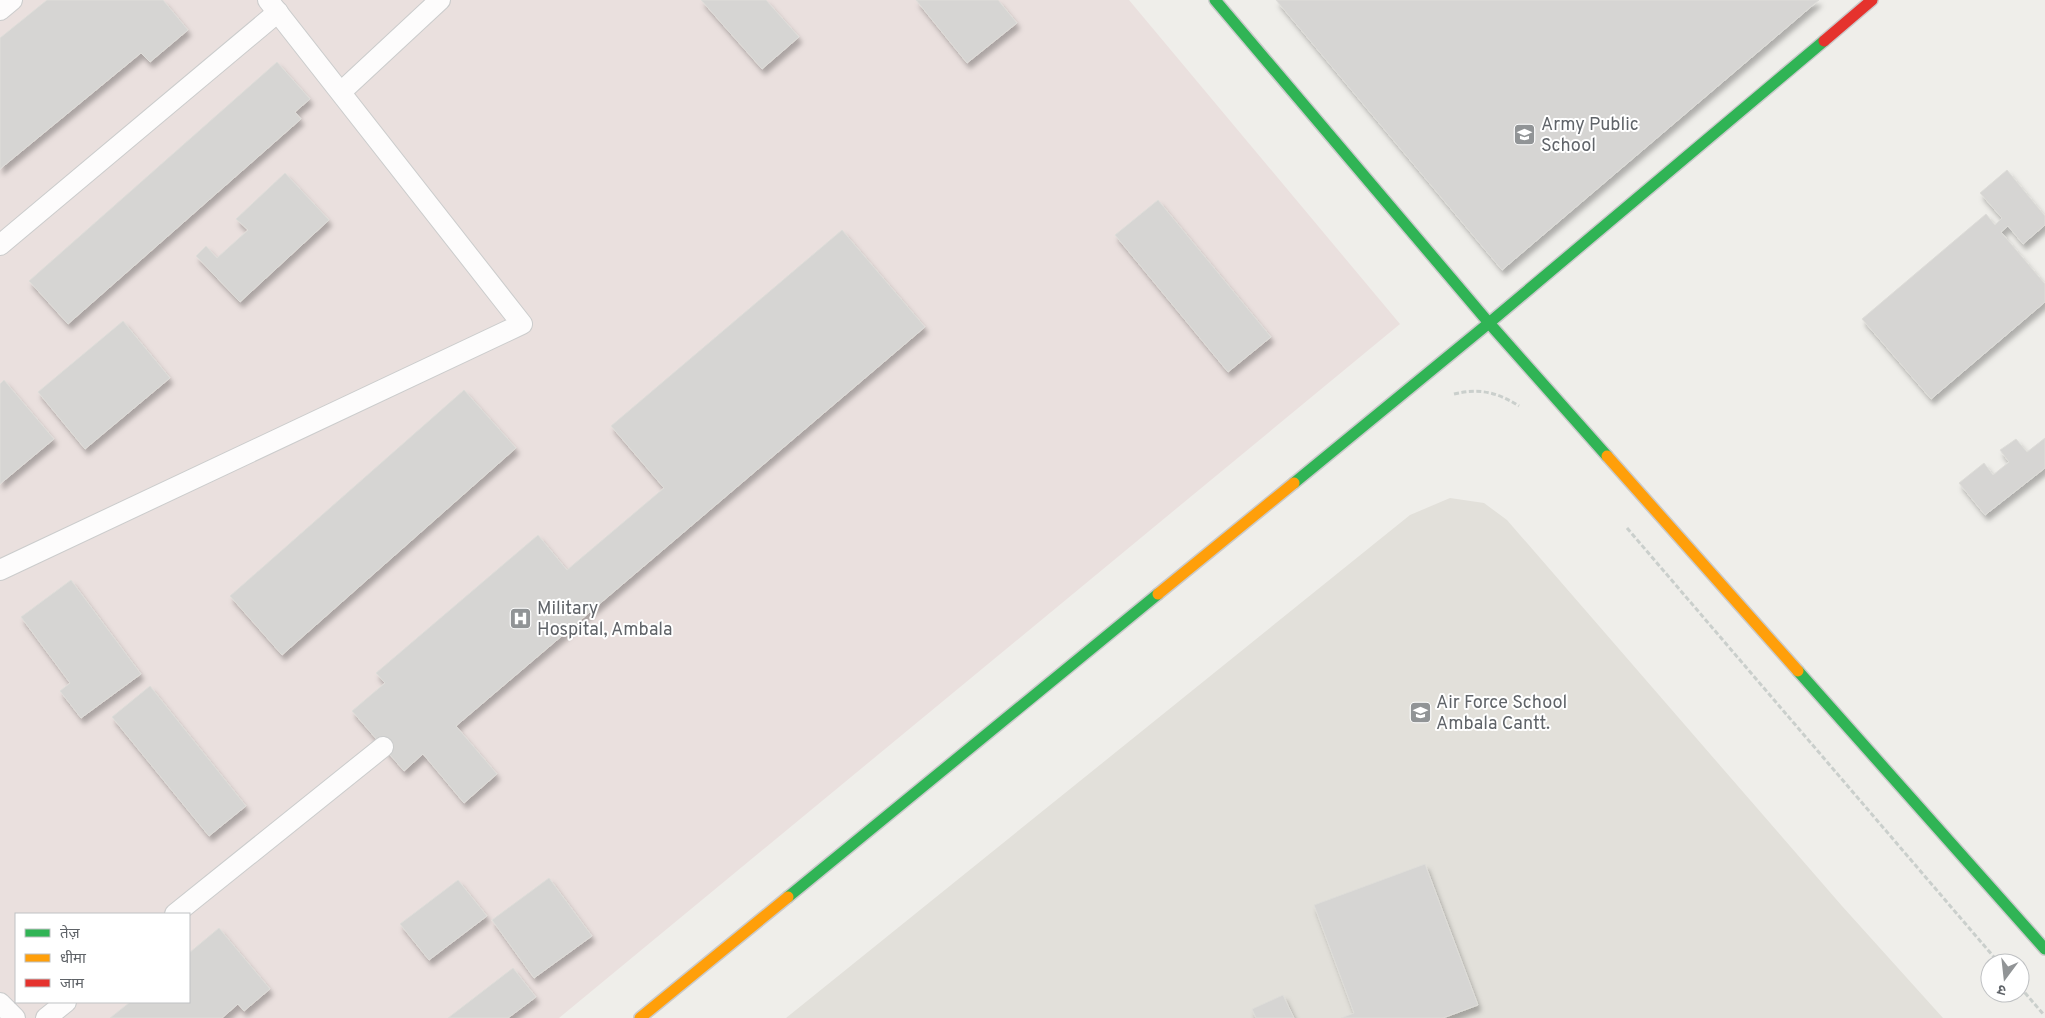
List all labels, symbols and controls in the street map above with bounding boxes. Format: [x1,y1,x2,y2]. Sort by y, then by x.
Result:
place label: Army Public School [1541,114,1639,158]
school or university icon: Army Public School [1513,123,1537,147]
place label: Military Hospital, Ambala [537,598,673,642]
hospital icon: Military Hospital, Ambala [509,607,533,631]
place label: Air Force School Ambala Cantt. [1436,692,1567,736]
school or university icon: Air Force School Ambala Cantt. [1408,701,1432,725]
legend [15,913,190,1003]
text: तेज़ [60,924,81,944]
text: धीमा [60,950,87,969]
north arrow [1980,953,2030,1003]
text: जाम [60,975,85,994]
text: उ [1995,980,2008,998]

